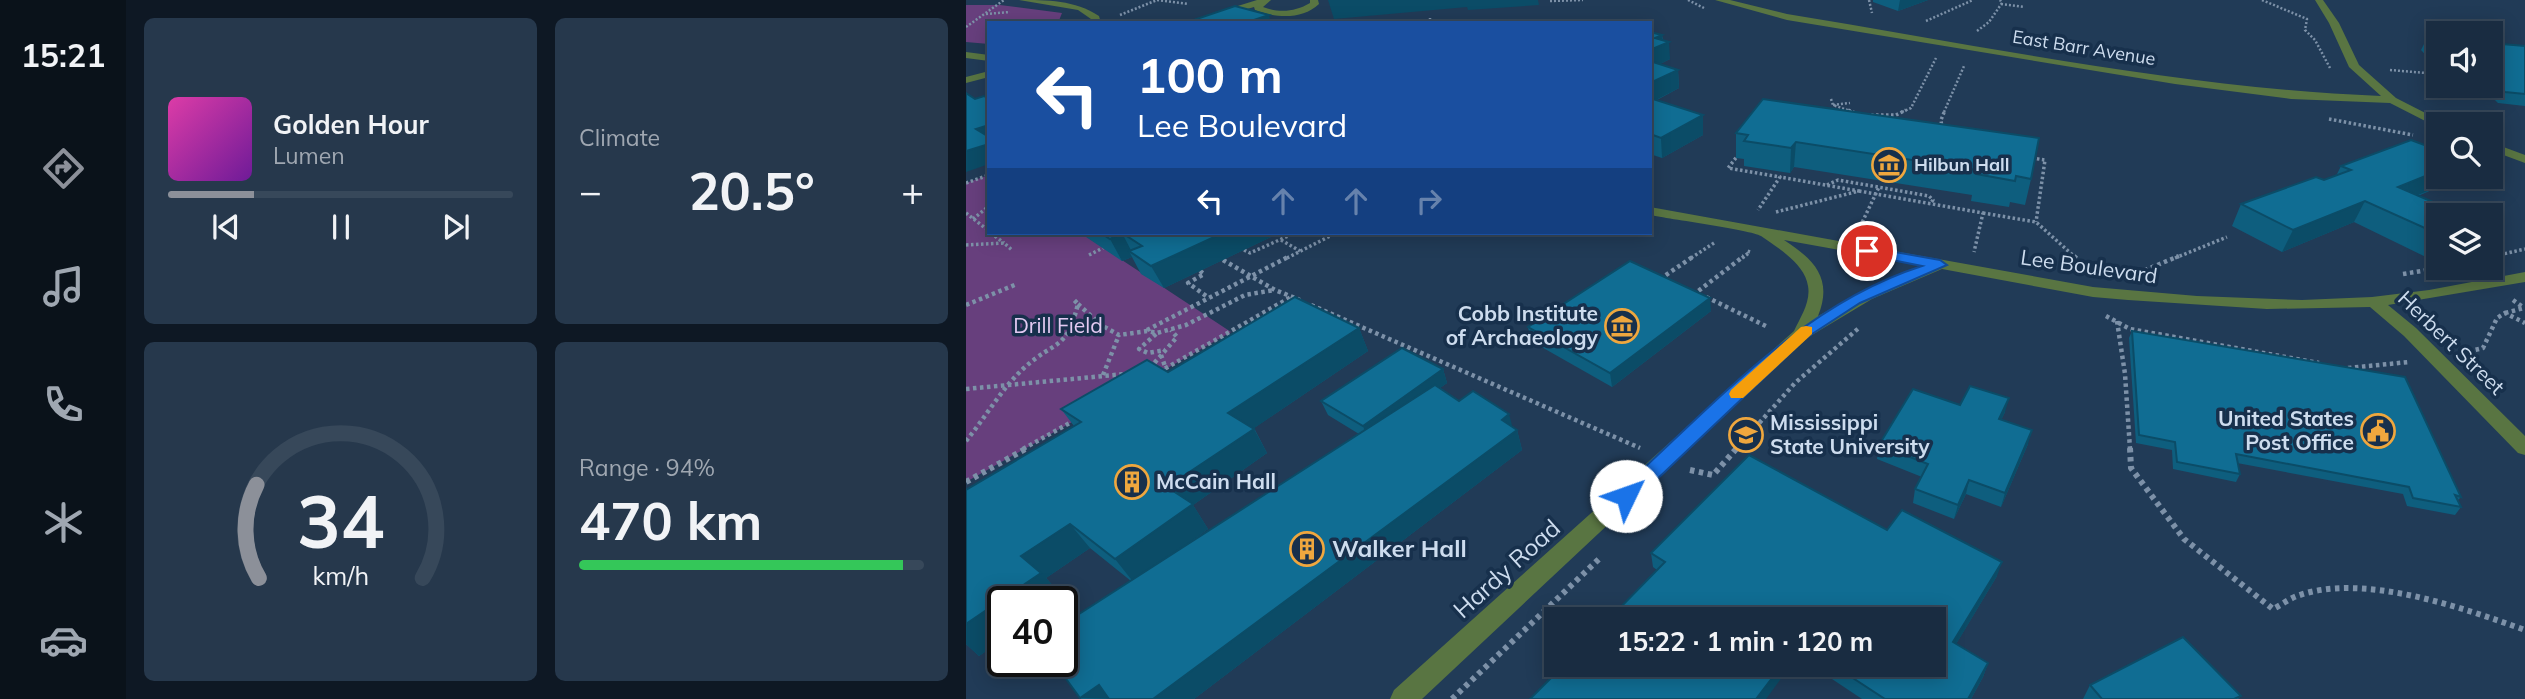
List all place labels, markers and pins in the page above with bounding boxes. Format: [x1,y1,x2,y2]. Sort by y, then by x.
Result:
museum icon: Hilbun Hall [1870,146,1908,184]
place label: Hilbun Hall [1914,153,2010,176]
pin [1837,221,1897,281]
place label: Cobb Institute of Archaeology [1446,300,1599,350]
museum icon: Cobb Institute of Archaeology [1603,307,1641,345]
place label: United States Post Office [2218,405,2354,455]
place label: Mississippi State University [1770,409,1930,459]
public building icon: United States Post Office [2359,412,2397,450]
school or university icon: Mississippi State University [1727,416,1765,454]
building icon: McCain Hall [1113,463,1151,501]
place label: McCain Hall [1156,468,1276,494]
building icon: Walker Hall [1288,530,1326,568]
place label: Walker Hall [1332,533,1467,563]

